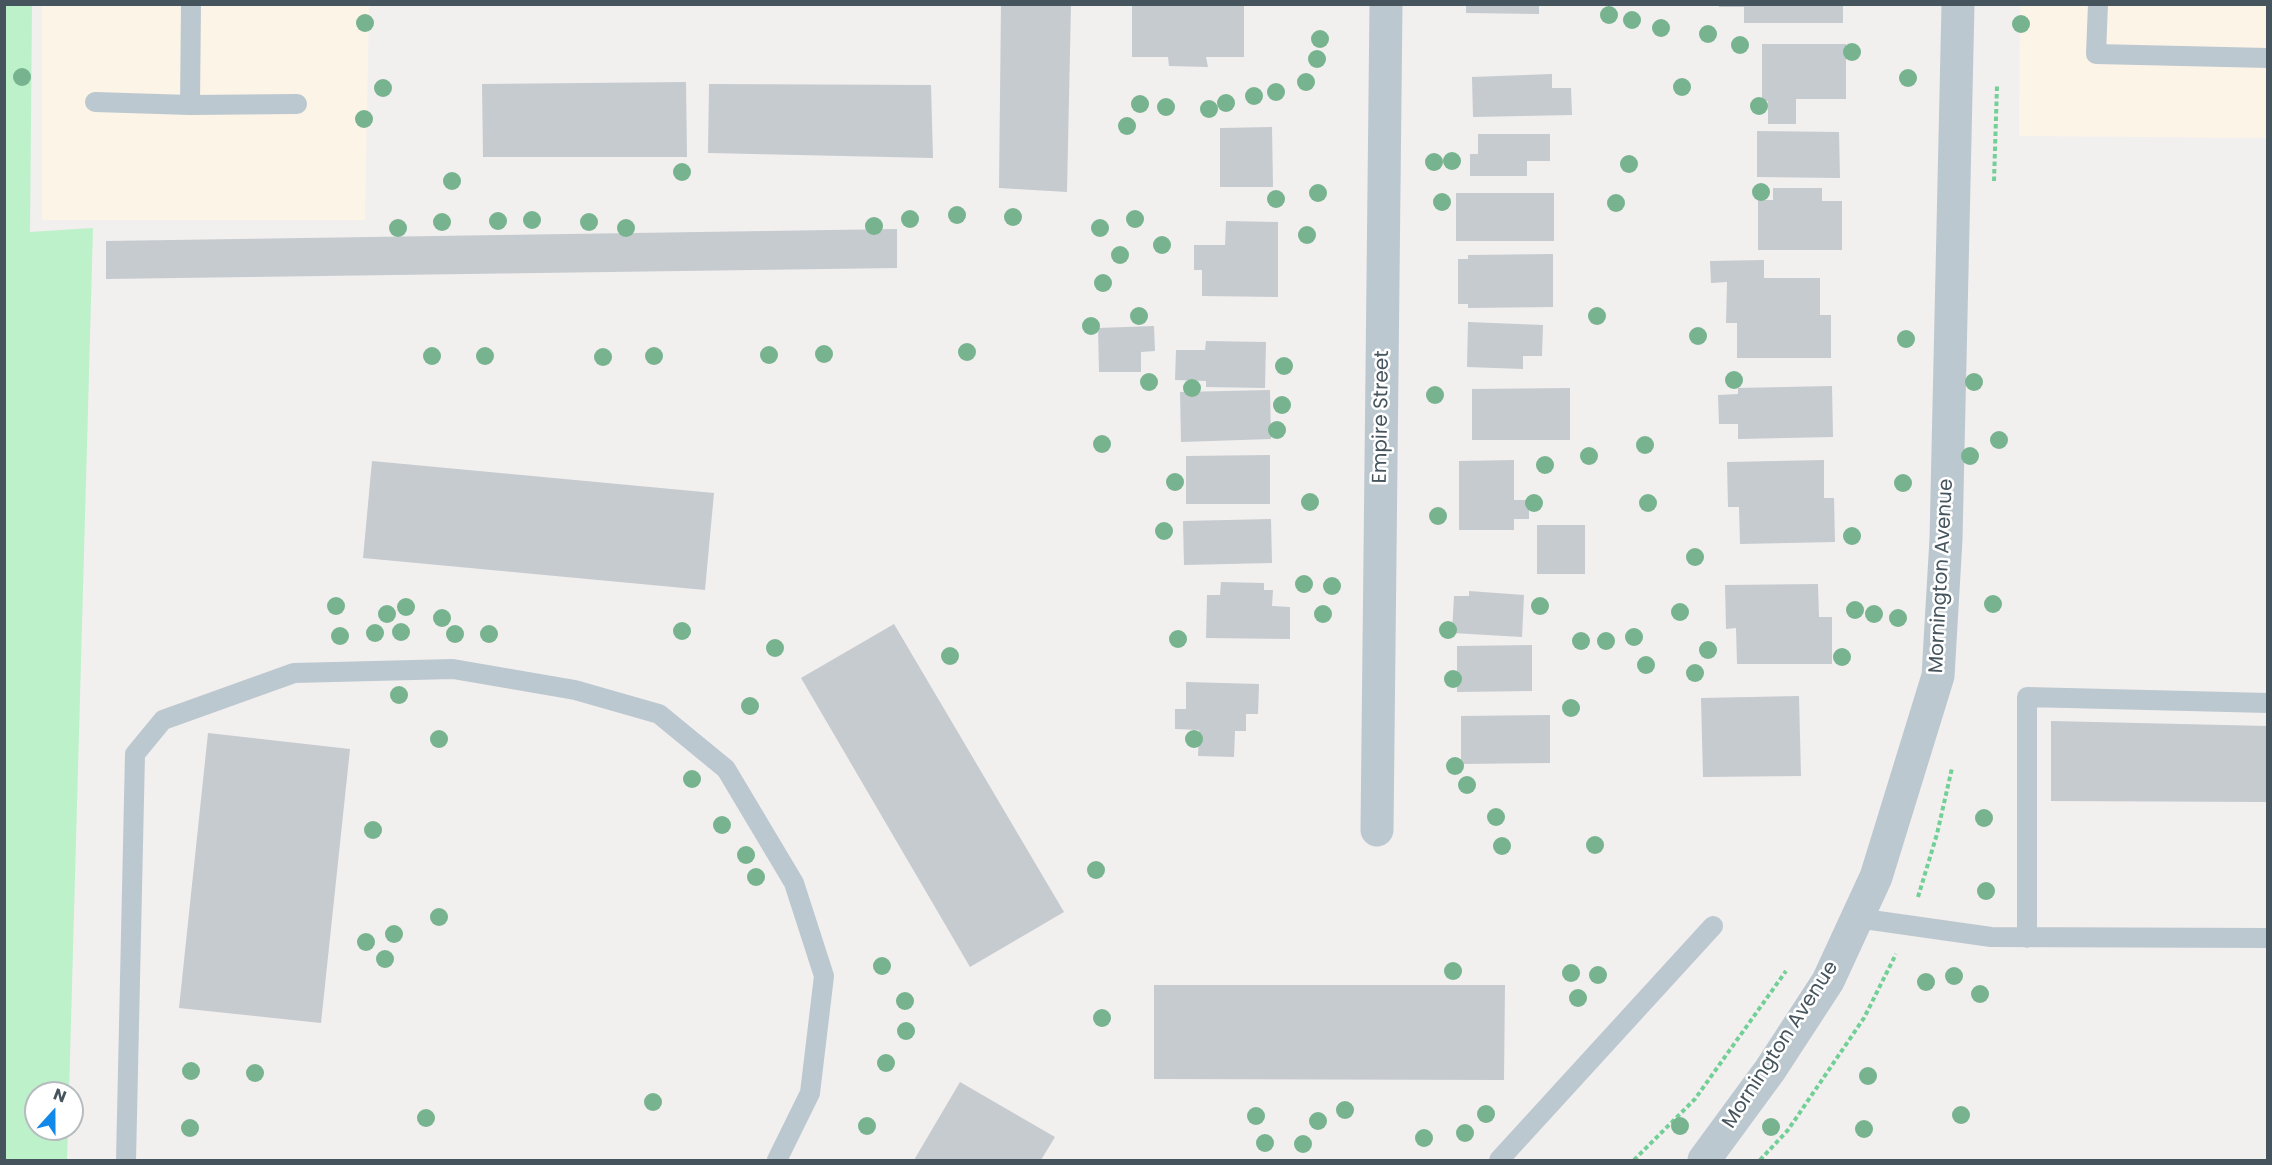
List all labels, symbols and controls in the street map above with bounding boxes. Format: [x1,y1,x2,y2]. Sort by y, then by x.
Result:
street label: Empire Street [1369,350,1395,484]
street label: Mornington Avenue [1925,478,1959,674]
street label: Mornington Avenue [1718,957,1844,1133]
north arrow [24,1081,84,1141]
text: N [50,1083,70,1108]

